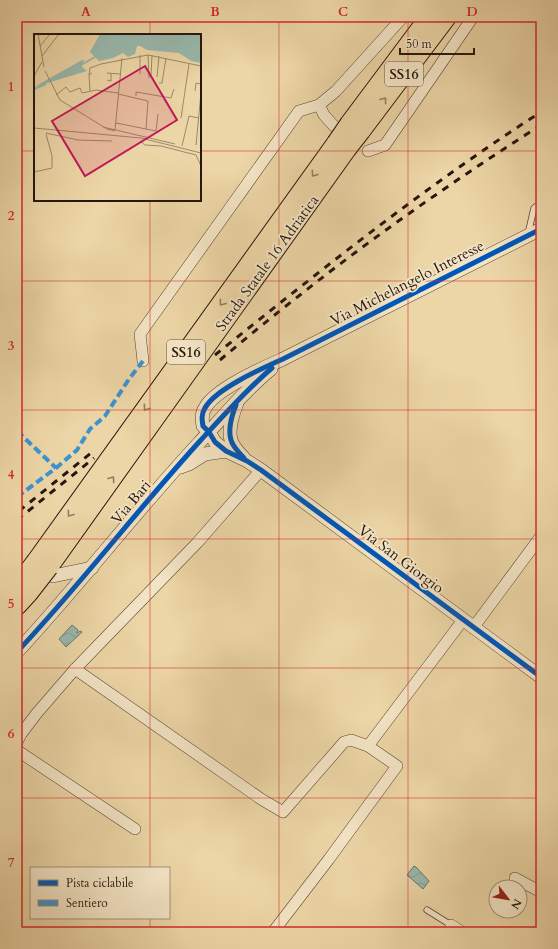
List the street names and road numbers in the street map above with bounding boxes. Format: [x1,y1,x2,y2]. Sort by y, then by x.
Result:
road number: SS16 [385,62,423,86]
street label: Strada Statale 16 Adriatica [211,190,324,335]
street label: Via Michelangelo Interesse [327,235,488,331]
road number: SS16 [167,340,205,364]
street label: Via Bari [107,476,155,528]
street label: Via San Giorgio [354,520,448,598]

